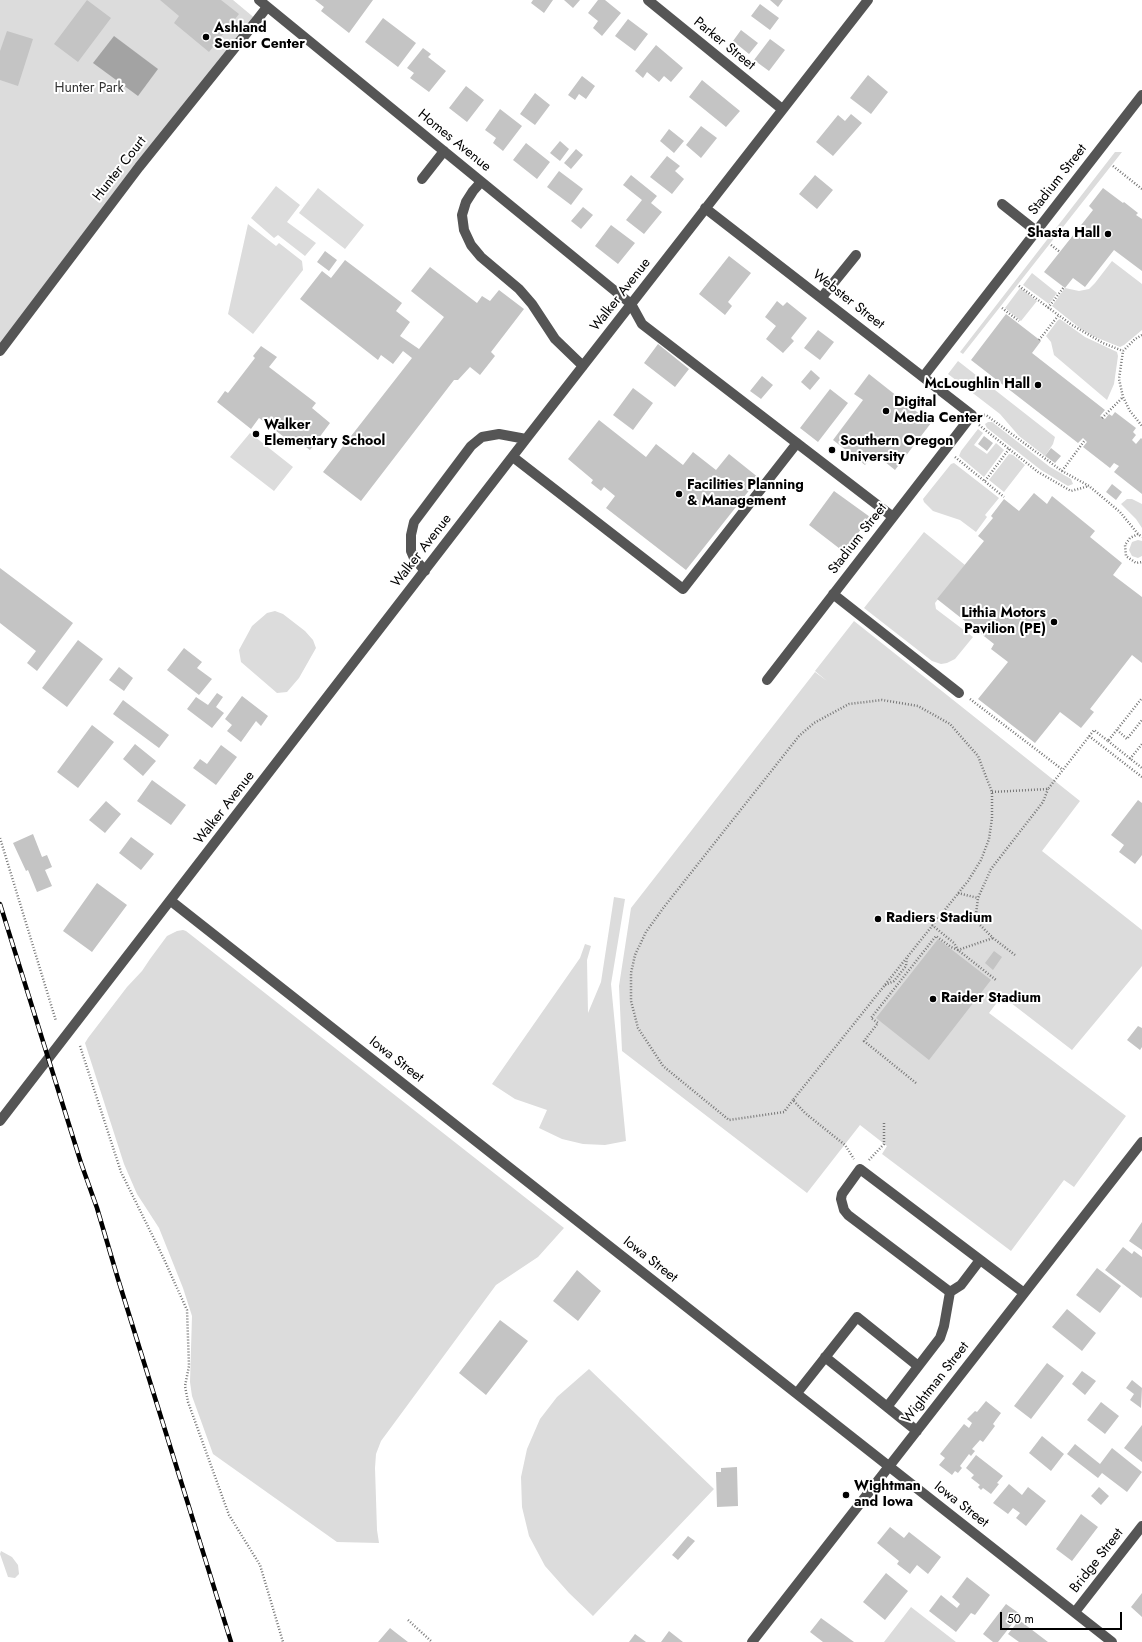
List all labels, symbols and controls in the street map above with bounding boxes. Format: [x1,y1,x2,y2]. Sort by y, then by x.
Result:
street label: Parker Street [690,14,758,74]
place label: Ashland Senior Center [214,21,305,54]
marker: Ashland Senior Center [201,32,211,42]
park label: Hunter Park [54,81,124,97]
street label: Homes Avenue [414,106,494,176]
street label: Hunter Court [90,133,150,205]
street label: Stadium Street [1025,141,1091,219]
place label: Shasta Hall [1027,226,1100,242]
marker: Shasta Hall [1103,229,1113,239]
street label: Walker Avenue [587,255,655,335]
street label: Webster Street [809,267,887,333]
place label: McLoughlin Hall [924,377,1030,393]
marker: McLoughlin Hall [1033,380,1043,390]
place label: Digital Media Center [894,395,983,428]
marker: Digital Media Center [881,406,891,416]
place label: Walker Elementary School [264,418,385,450]
marker: Walker Elementary School [251,429,261,439]
place label: Southern Oregon University [840,434,953,466]
marker: Southern Oregon University [827,445,837,455]
place label: Facilities Planning & Management [687,478,804,510]
marker: Facilities Planning & Management [674,489,684,499]
street label: Stadium Street [825,500,891,578]
street label: Walker Avenue [388,511,456,591]
place label: Lithia Motors Pavilion (PE) [961,606,1046,638]
marker: Lithia Motors Pavilion (PE) [1049,617,1059,627]
street label: Walker Avenue [191,768,259,848]
place label: Radiers Stadium [886,911,992,927]
marker: Radiers Stadium [873,914,883,924]
place label: Raider Stadium [941,991,1041,1007]
marker: Raider Stadium [928,994,938,1004]
street label: Iowa Street [365,1033,427,1087]
street label: Iowa Street [619,1233,681,1287]
street label: Wightman Street [899,1339,973,1427]
street label: Iowa Street [930,1478,992,1532]
place label: Wightman and Iowa [854,1479,921,1512]
marker: Wightman and Iowa [841,1490,851,1500]
street label: Bridge Street [1067,1525,1127,1597]
scale bar [1002,1604,1124,1630]
text: 50 m [1007,1610,1034,1628]

